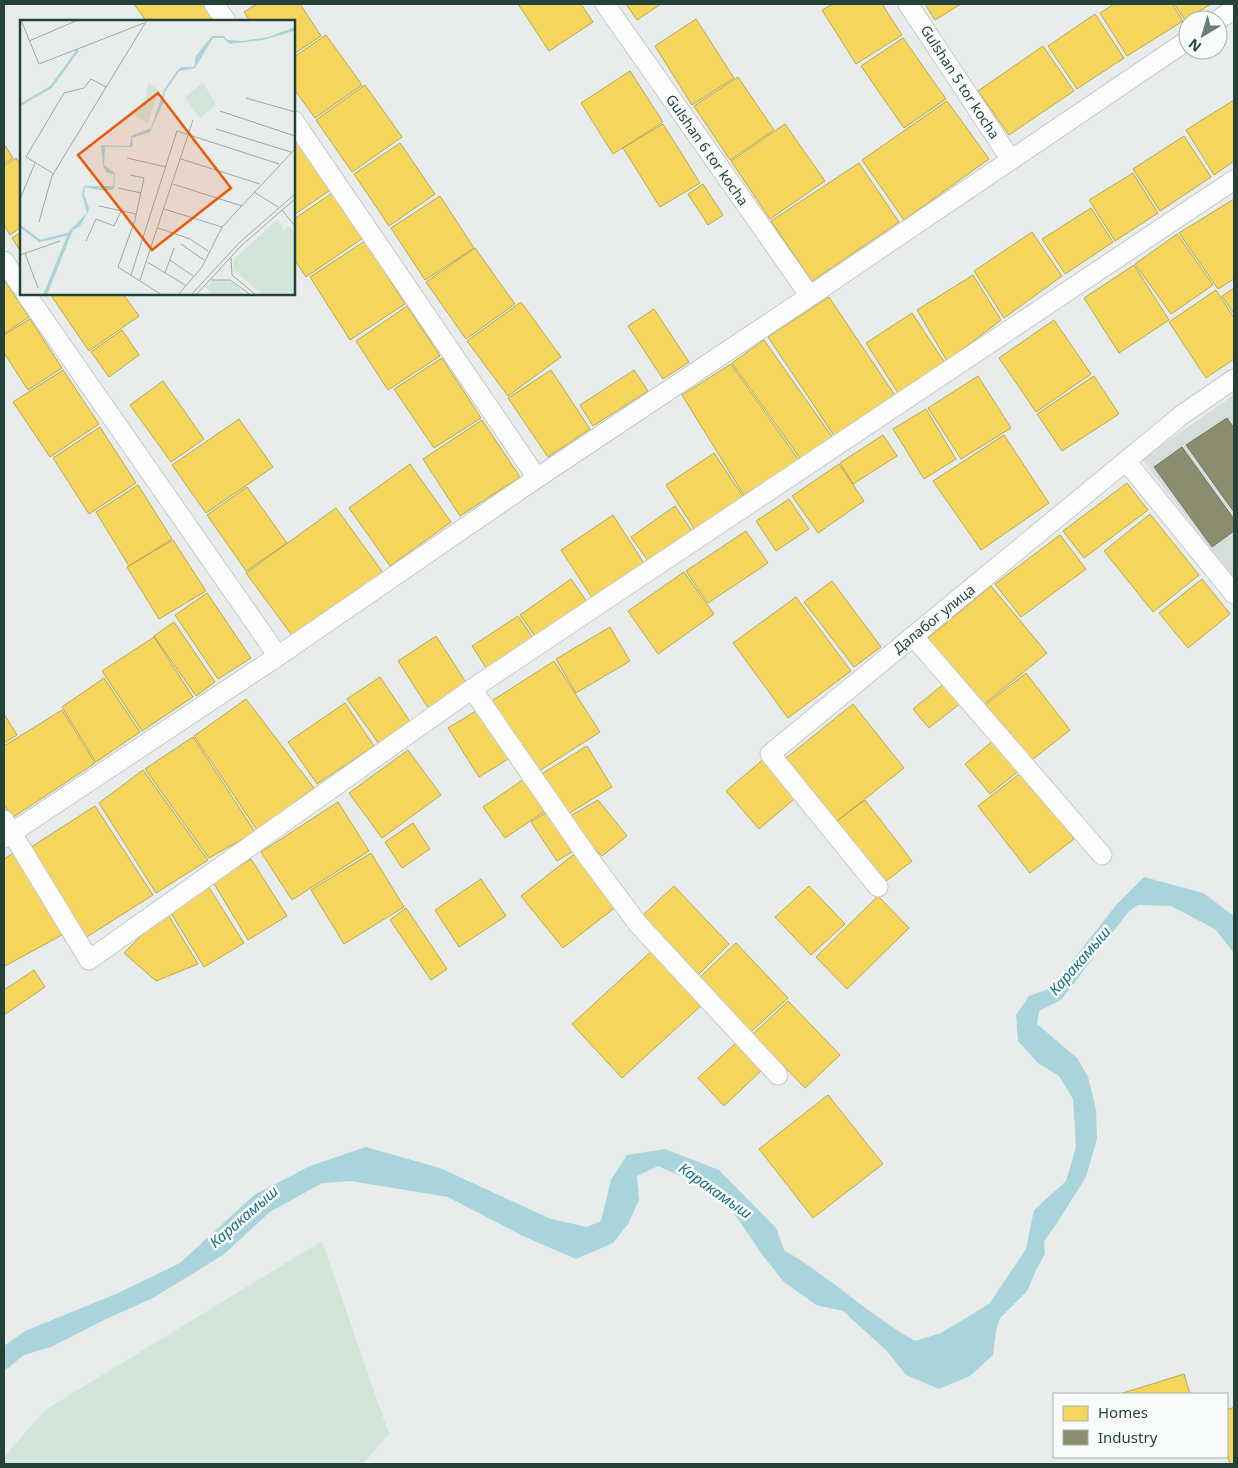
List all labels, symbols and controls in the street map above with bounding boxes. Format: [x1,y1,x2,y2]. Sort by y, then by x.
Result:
north arrow [1178,10,1228,60]
inset map [20,20,295,295]
street label: Gulshan 5 tor kocha [917,21,1004,142]
text: N [1184,35,1205,57]
street label: Gulshan 6 tor kocha [662,90,753,209]
street label: Далабог улица [889,580,979,658]
water label: Каракамыш [1044,922,1115,999]
water label: Каракамыш [675,1158,756,1223]
water label: Каракамыш [205,1181,282,1252]
legend [1053,1393,1228,1458]
text: Homes [1098,1402,1148,1422]
text: Industry [1098,1427,1158,1447]

